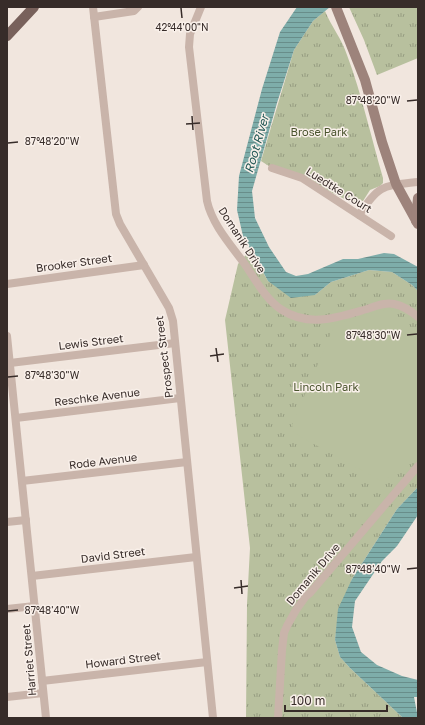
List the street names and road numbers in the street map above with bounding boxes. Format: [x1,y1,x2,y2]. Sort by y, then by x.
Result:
street label: Luedtke Court [304,164,375,215]
street label: Domanik Drive [216,204,269,275]
street label: Brooker Street [35,251,113,274]
street label: Prospect Street [152,315,175,399]
street label: Lewis Street [58,331,124,352]
street label: Reschke Avenue [53,385,141,408]
street label: Rode Avenue [68,450,138,471]
street label: Domanik Drive [283,540,342,607]
street label: David Street [80,544,146,565]
street label: Harriet Street [19,624,38,697]
street label: Howard Street [84,648,161,671]

